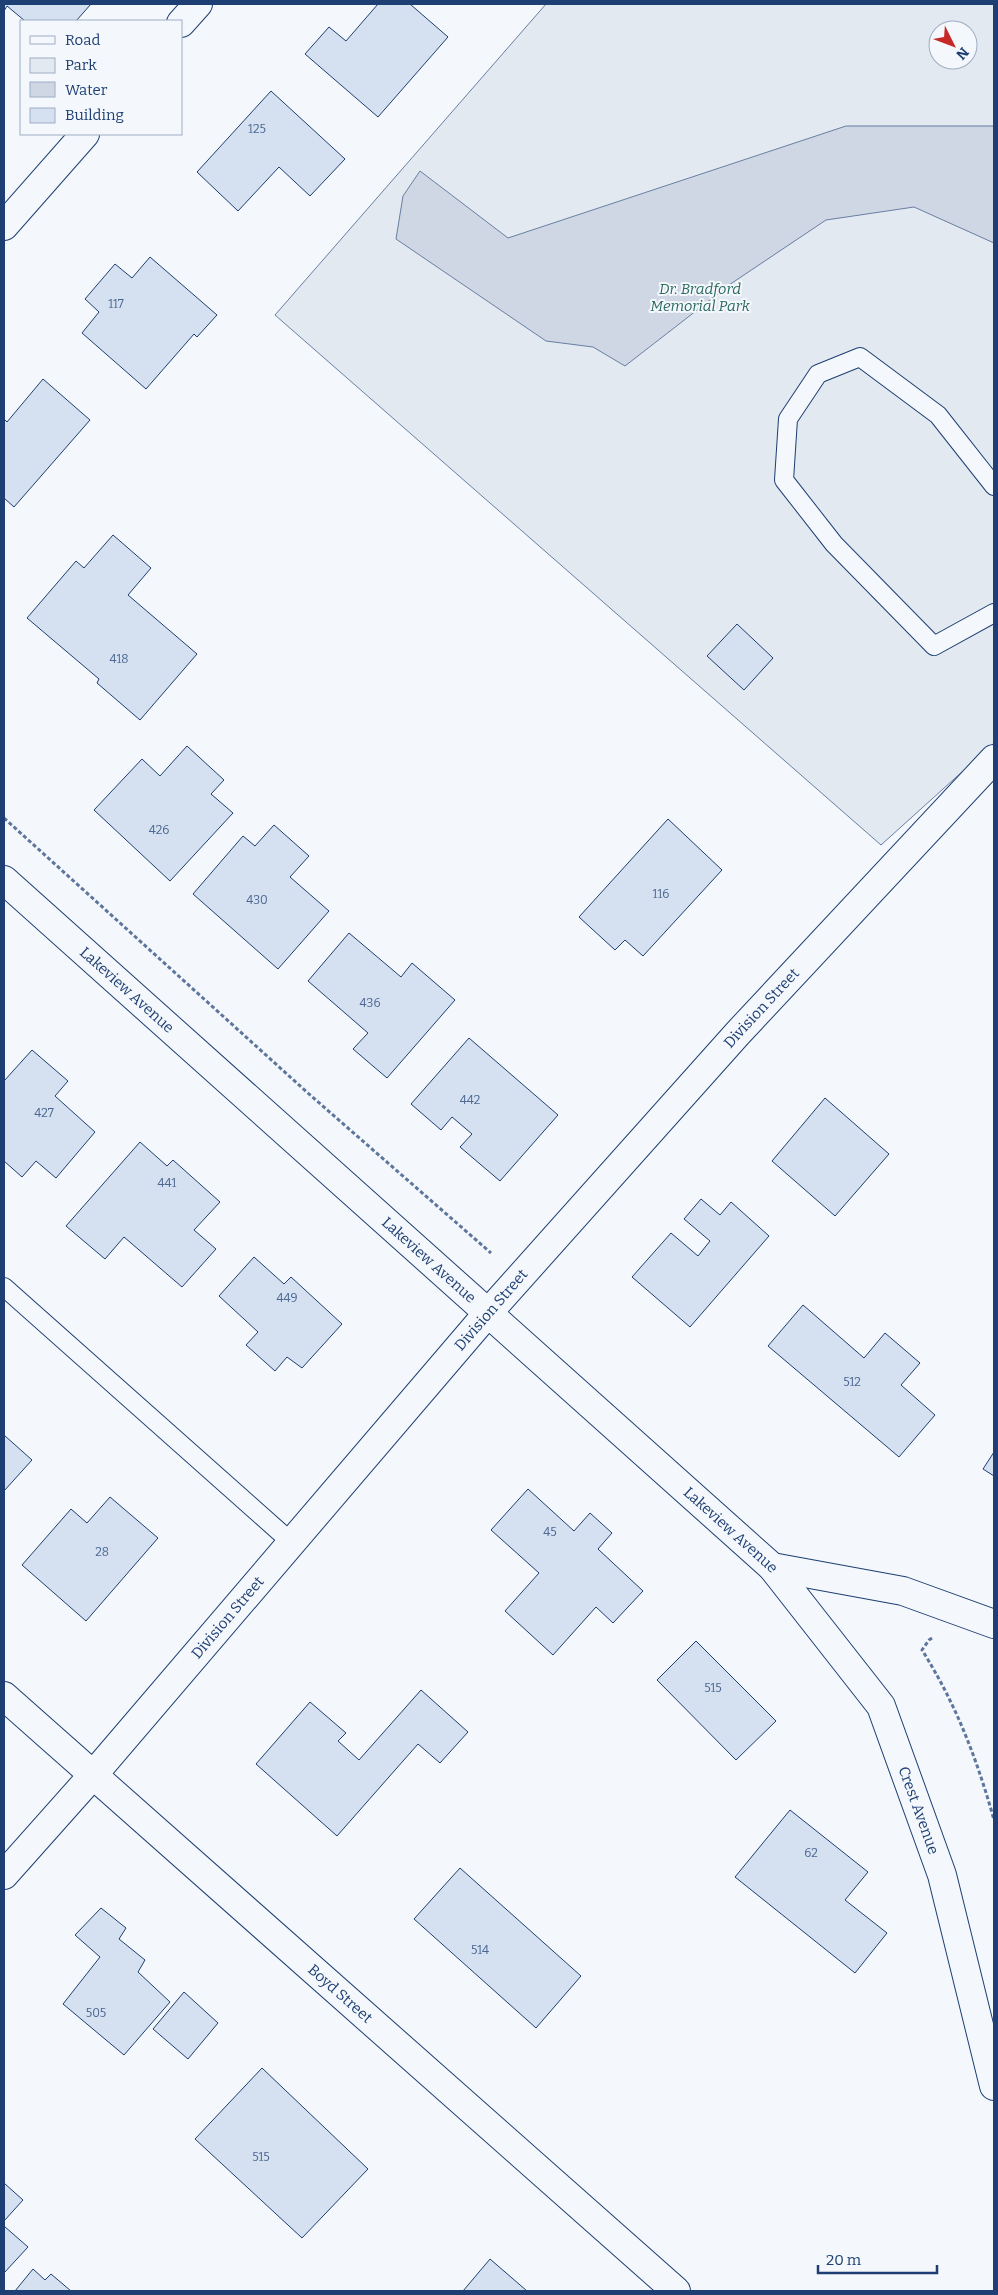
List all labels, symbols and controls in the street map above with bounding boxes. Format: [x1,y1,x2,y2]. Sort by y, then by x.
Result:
legend [20,20,182,135]
north arrow [928,20,978,70]
text: Road [65,31,100,49]
text: N [952,44,972,63]
text: Park [65,56,97,74]
text: Water [65,81,108,99]
text: Building [65,106,124,124]
house number: 125 [248,122,266,136]
park label: Dr. Bradford Memorial Park [650,280,751,315]
house number: 117 [108,297,124,311]
house number: 418 [109,652,129,666]
house number: 426 [149,823,169,837]
house number: 116 [653,887,669,901]
house number: 430 [246,893,268,907]
street label: Lakeview Avenue [76,943,178,1037]
street label: Division Street [720,964,803,1052]
house number: 436 [360,996,380,1010]
house number: 442 [460,1093,480,1107]
house number: 427 [34,1106,54,1120]
house number: 441 [158,1176,177,1190]
street label: Lakeview Avenue [378,1213,480,1307]
street label: Division Street [451,1265,532,1354]
house number: 449 [276,1291,298,1305]
house number: 512 [843,1375,861,1389]
street label: Lakeview Avenue [680,1483,782,1576]
house number: 45 [543,1525,557,1539]
house number: 28 [95,1545,109,1559]
street label: Division Street [188,1572,268,1662]
house number: 515 [704,1681,722,1695]
street label: Crest Avenue [895,1764,943,1857]
house number: 62 [804,1846,818,1860]
house number: 514 [471,1943,489,1957]
street label: Boyd Street [304,1960,376,2027]
house number: 505 [86,2006,106,2020]
house number: 515 [252,2150,270,2164]
scale bar [818,2242,937,2274]
text: 20 m [826,2251,862,2269]

